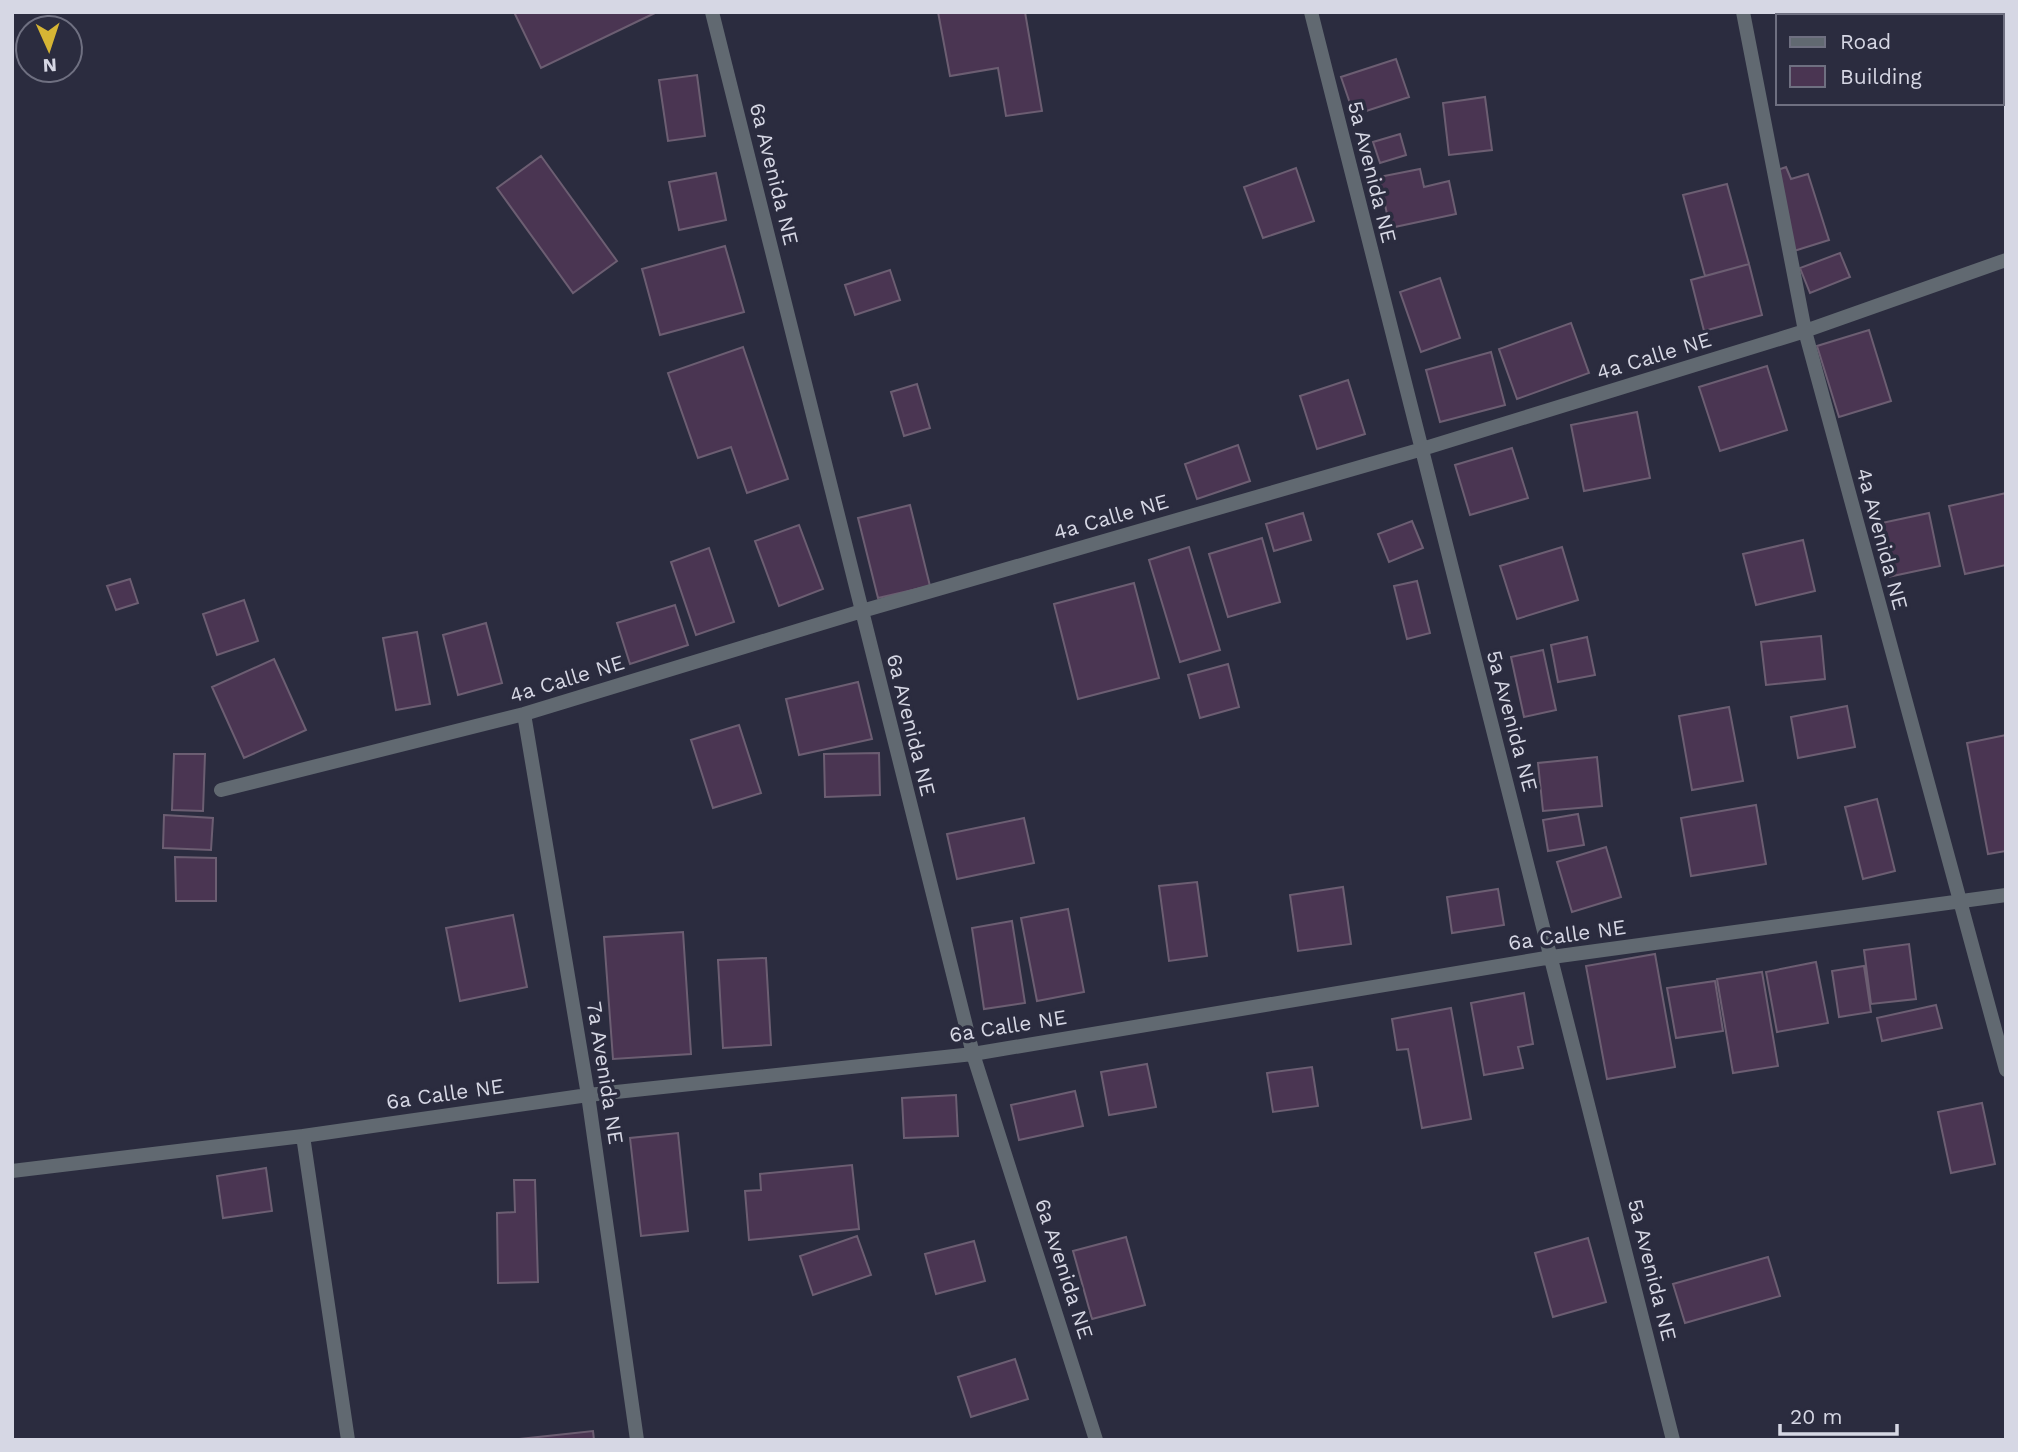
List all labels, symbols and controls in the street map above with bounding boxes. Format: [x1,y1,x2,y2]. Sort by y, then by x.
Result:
north arrow [14,14,84,84]
legend [1776,14,2004,105]
text: Road [1840,29,1891,54]
text: N [42,54,58,77]
text: Building [1840,64,1922,89]
street label: 5a Avenida NE [1343,98,1402,245]
street label: 6a Avenida NE [745,100,804,248]
street label: 4a Calle NE [1593,326,1714,385]
street label: 4a Avenida NE [1852,465,1913,613]
street label: 4a Calle NE [1050,488,1171,545]
street label: 5a Avenida NE [1482,647,1543,794]
street label: 4a Calle NE [506,649,627,708]
street label: 6a Avenida NE [882,651,941,799]
street label: 6a Calle NE [1506,914,1627,955]
street label: 7a Avenida NE [582,1000,629,1146]
street label: 6a Calle NE [947,1004,1068,1047]
street label: 6a Calle NE [384,1073,505,1114]
street label: 6a Avenida NE [1030,1196,1099,1342]
street label: 5a Avenida NE [1623,1196,1682,1343]
scale bar [1780,1392,1897,1436]
text: 20 m [1790,1404,1842,1429]

